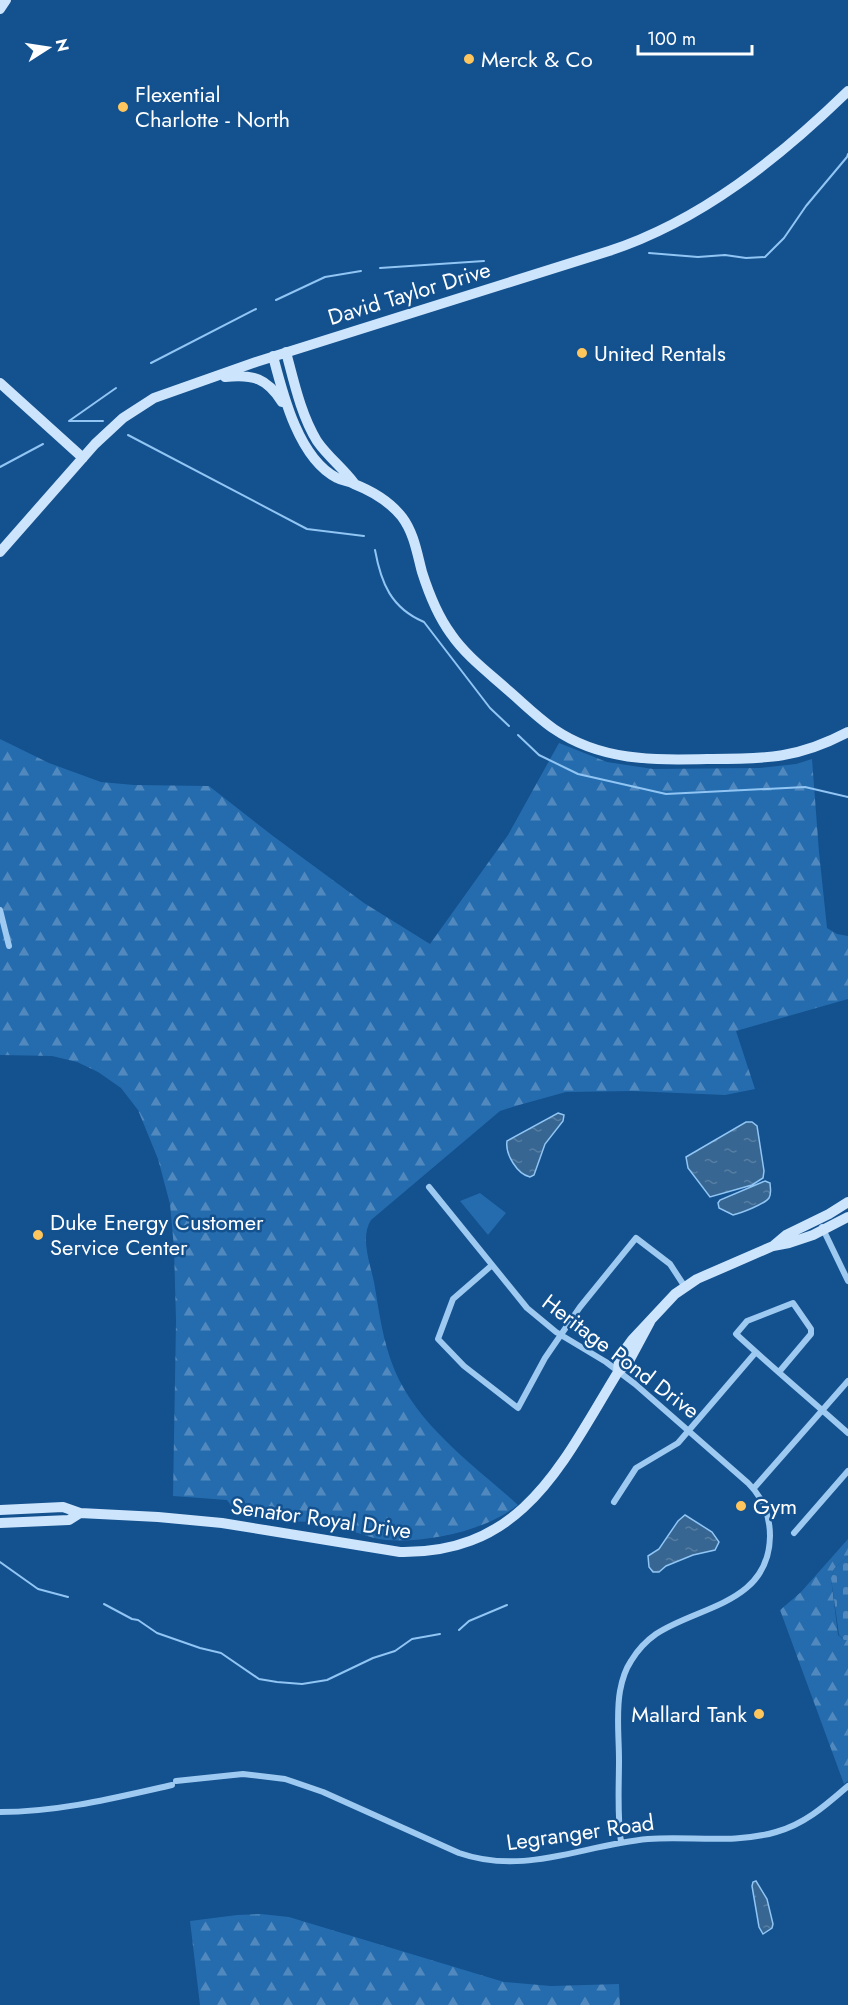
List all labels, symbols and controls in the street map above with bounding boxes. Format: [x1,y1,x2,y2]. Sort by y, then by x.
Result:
north arrow [18,18,78,78]
scale bar [638,18,752,56]
text: 100 m [647,26,696,52]
text: N [50,36,75,54]
place label: Merck & Co [481,43,593,75]
marker: Merck & Co [462,52,476,66]
place label: Flexential Charlotte - North [135,78,290,135]
marker: Flexential Charlotte - North [116,100,130,114]
street label: David Taylor Drive [324,253,494,333]
place label: United Rentals [594,337,726,369]
marker: United Rentals [575,346,589,360]
place label: Duke Energy Customer Service Center [50,1206,264,1263]
marker: Duke Energy Customer Service Center [31,1228,45,1242]
street label: Heritage Pond Drive [536,1286,706,1426]
street label: Senator Royal Drive [229,1490,413,1546]
place label: Gym [753,1490,797,1522]
marker: Gym [734,1499,748,1513]
place label: Mallard Tank [631,1698,747,1730]
marker: Mallard Tank [752,1707,766,1721]
street label: Legranger Road [504,1806,656,1858]

